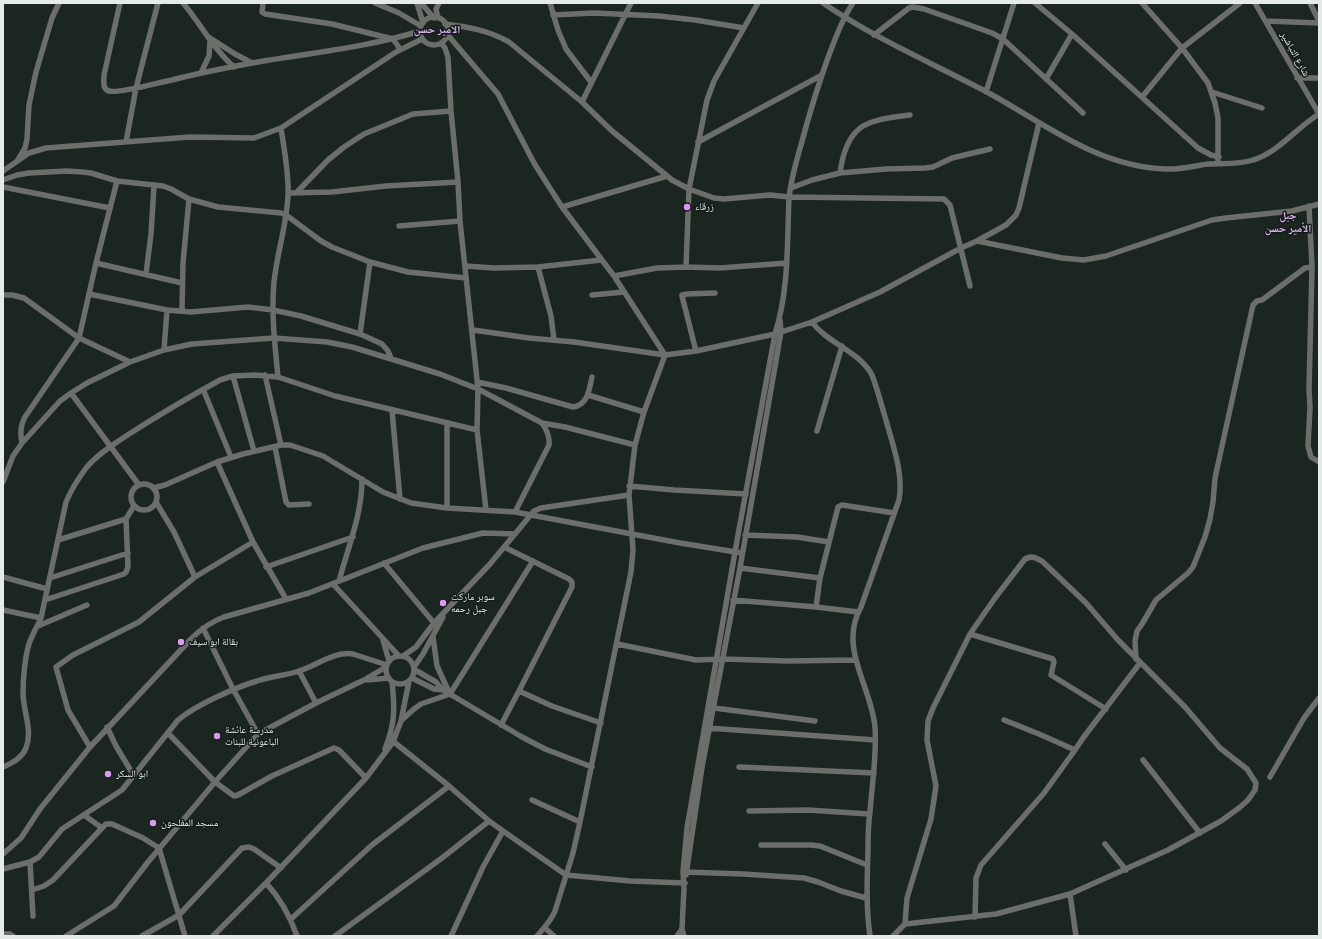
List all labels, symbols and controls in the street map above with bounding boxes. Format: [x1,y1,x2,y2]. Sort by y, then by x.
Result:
district label: الامير حسن [414,23,460,37]
street label: شارع التباشير [1278,30,1312,78]
place label: زرقاء [695,201,714,213]
marker: زرقاء [682,202,692,212]
district label: جبل الأمير حسن [1265,209,1311,235]
place label: سوبر ماركت جبل رحمه [451,591,495,614]
marker: سوبر ماركت جبل رحمه [438,598,448,608]
place label: بقالة ابو سيف [189,636,238,648]
marker: بقالة ابو سيف [176,637,186,647]
place label: مدرسة عائشة الباعونية للبنات [225,724,279,748]
marker: مدرسة عائشة الباعونية للبنات [212,731,222,741]
place label: ابو السكر [116,768,148,780]
marker: ابو السكر [103,769,113,779]
place label: مسجد المفلحون [161,817,218,829]
marker: مسجد المفلحون [148,818,158,828]

